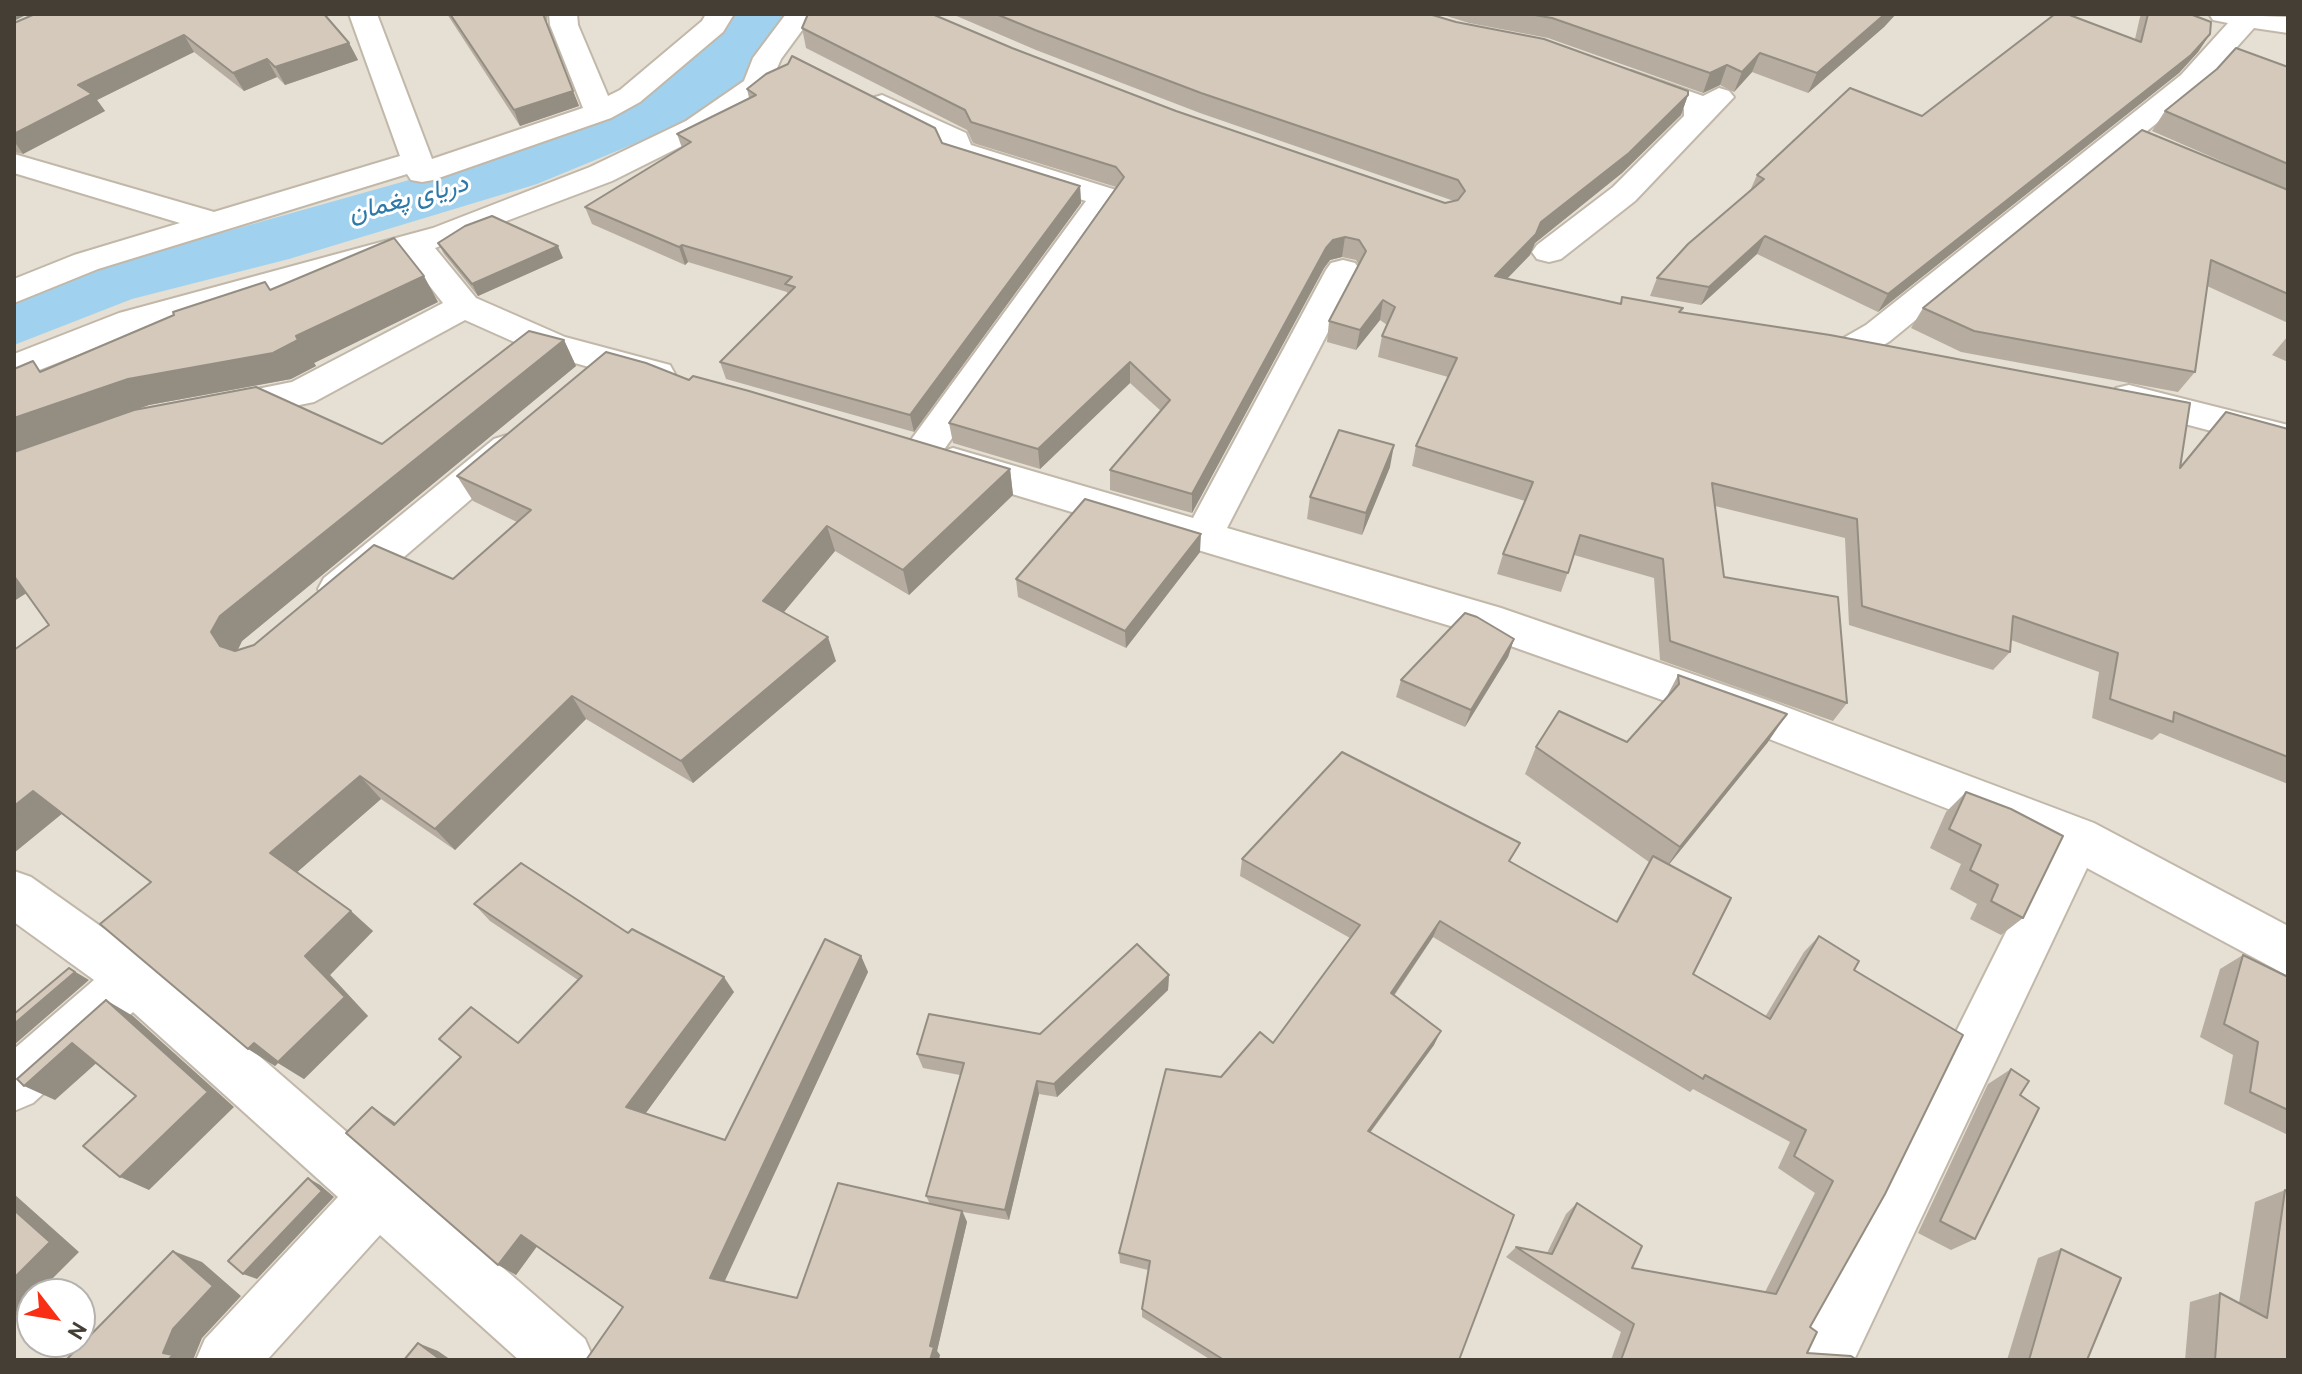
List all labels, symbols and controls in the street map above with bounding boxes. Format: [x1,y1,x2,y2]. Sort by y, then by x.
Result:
water label: دریای پغمان [346,170,472,232]
north arrow [16,1278,96,1358]
text: N [60,1316,91,1343]

